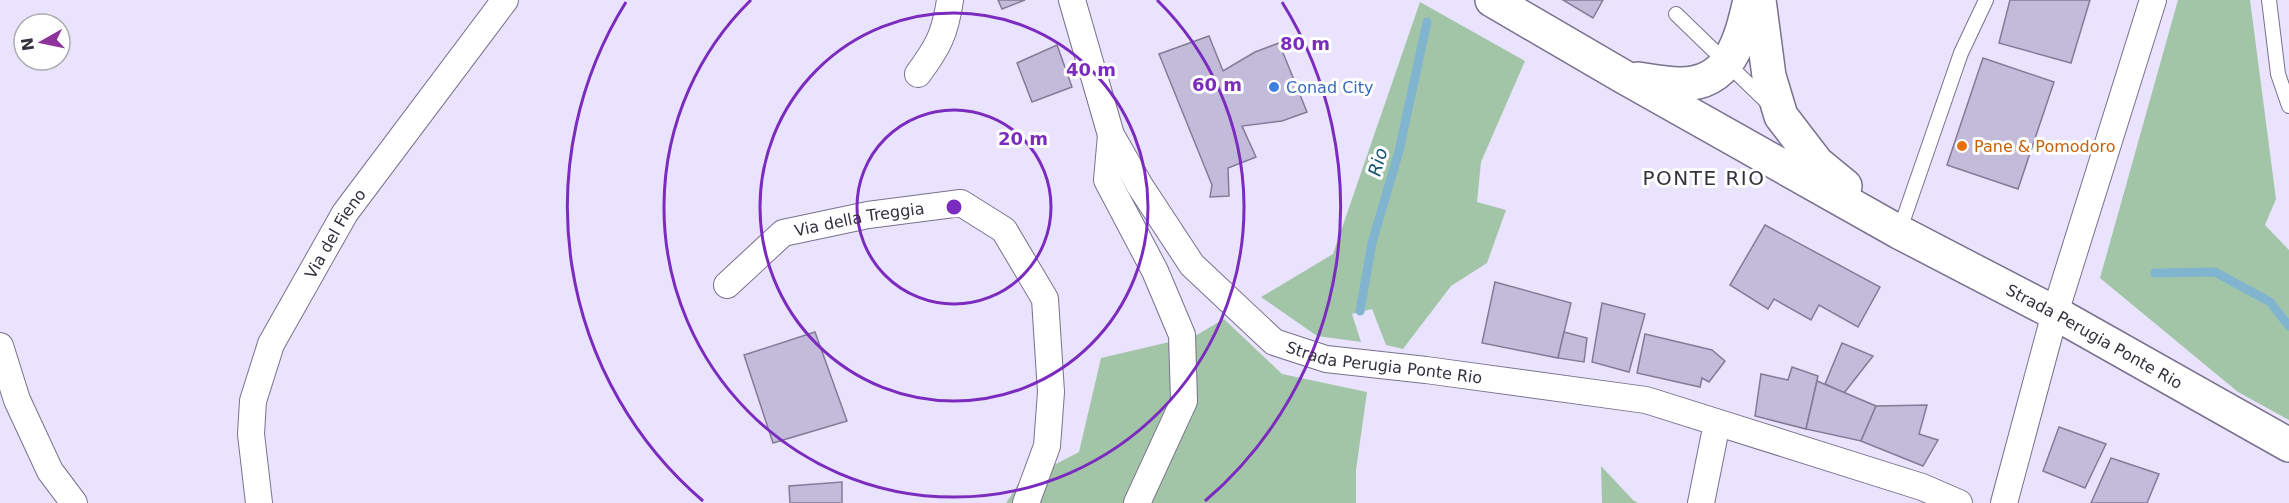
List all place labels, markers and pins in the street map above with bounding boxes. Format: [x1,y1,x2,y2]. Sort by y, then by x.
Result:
place label: Conad City [1286,78,1374,97]
marker: Conad City [1267,80,1281,94]
place label: Pane & Pomodoro [1974,137,2116,156]
marker: Pane & Pomodoro [1955,139,1969,153]
centre of rings [944,197,964,217]

